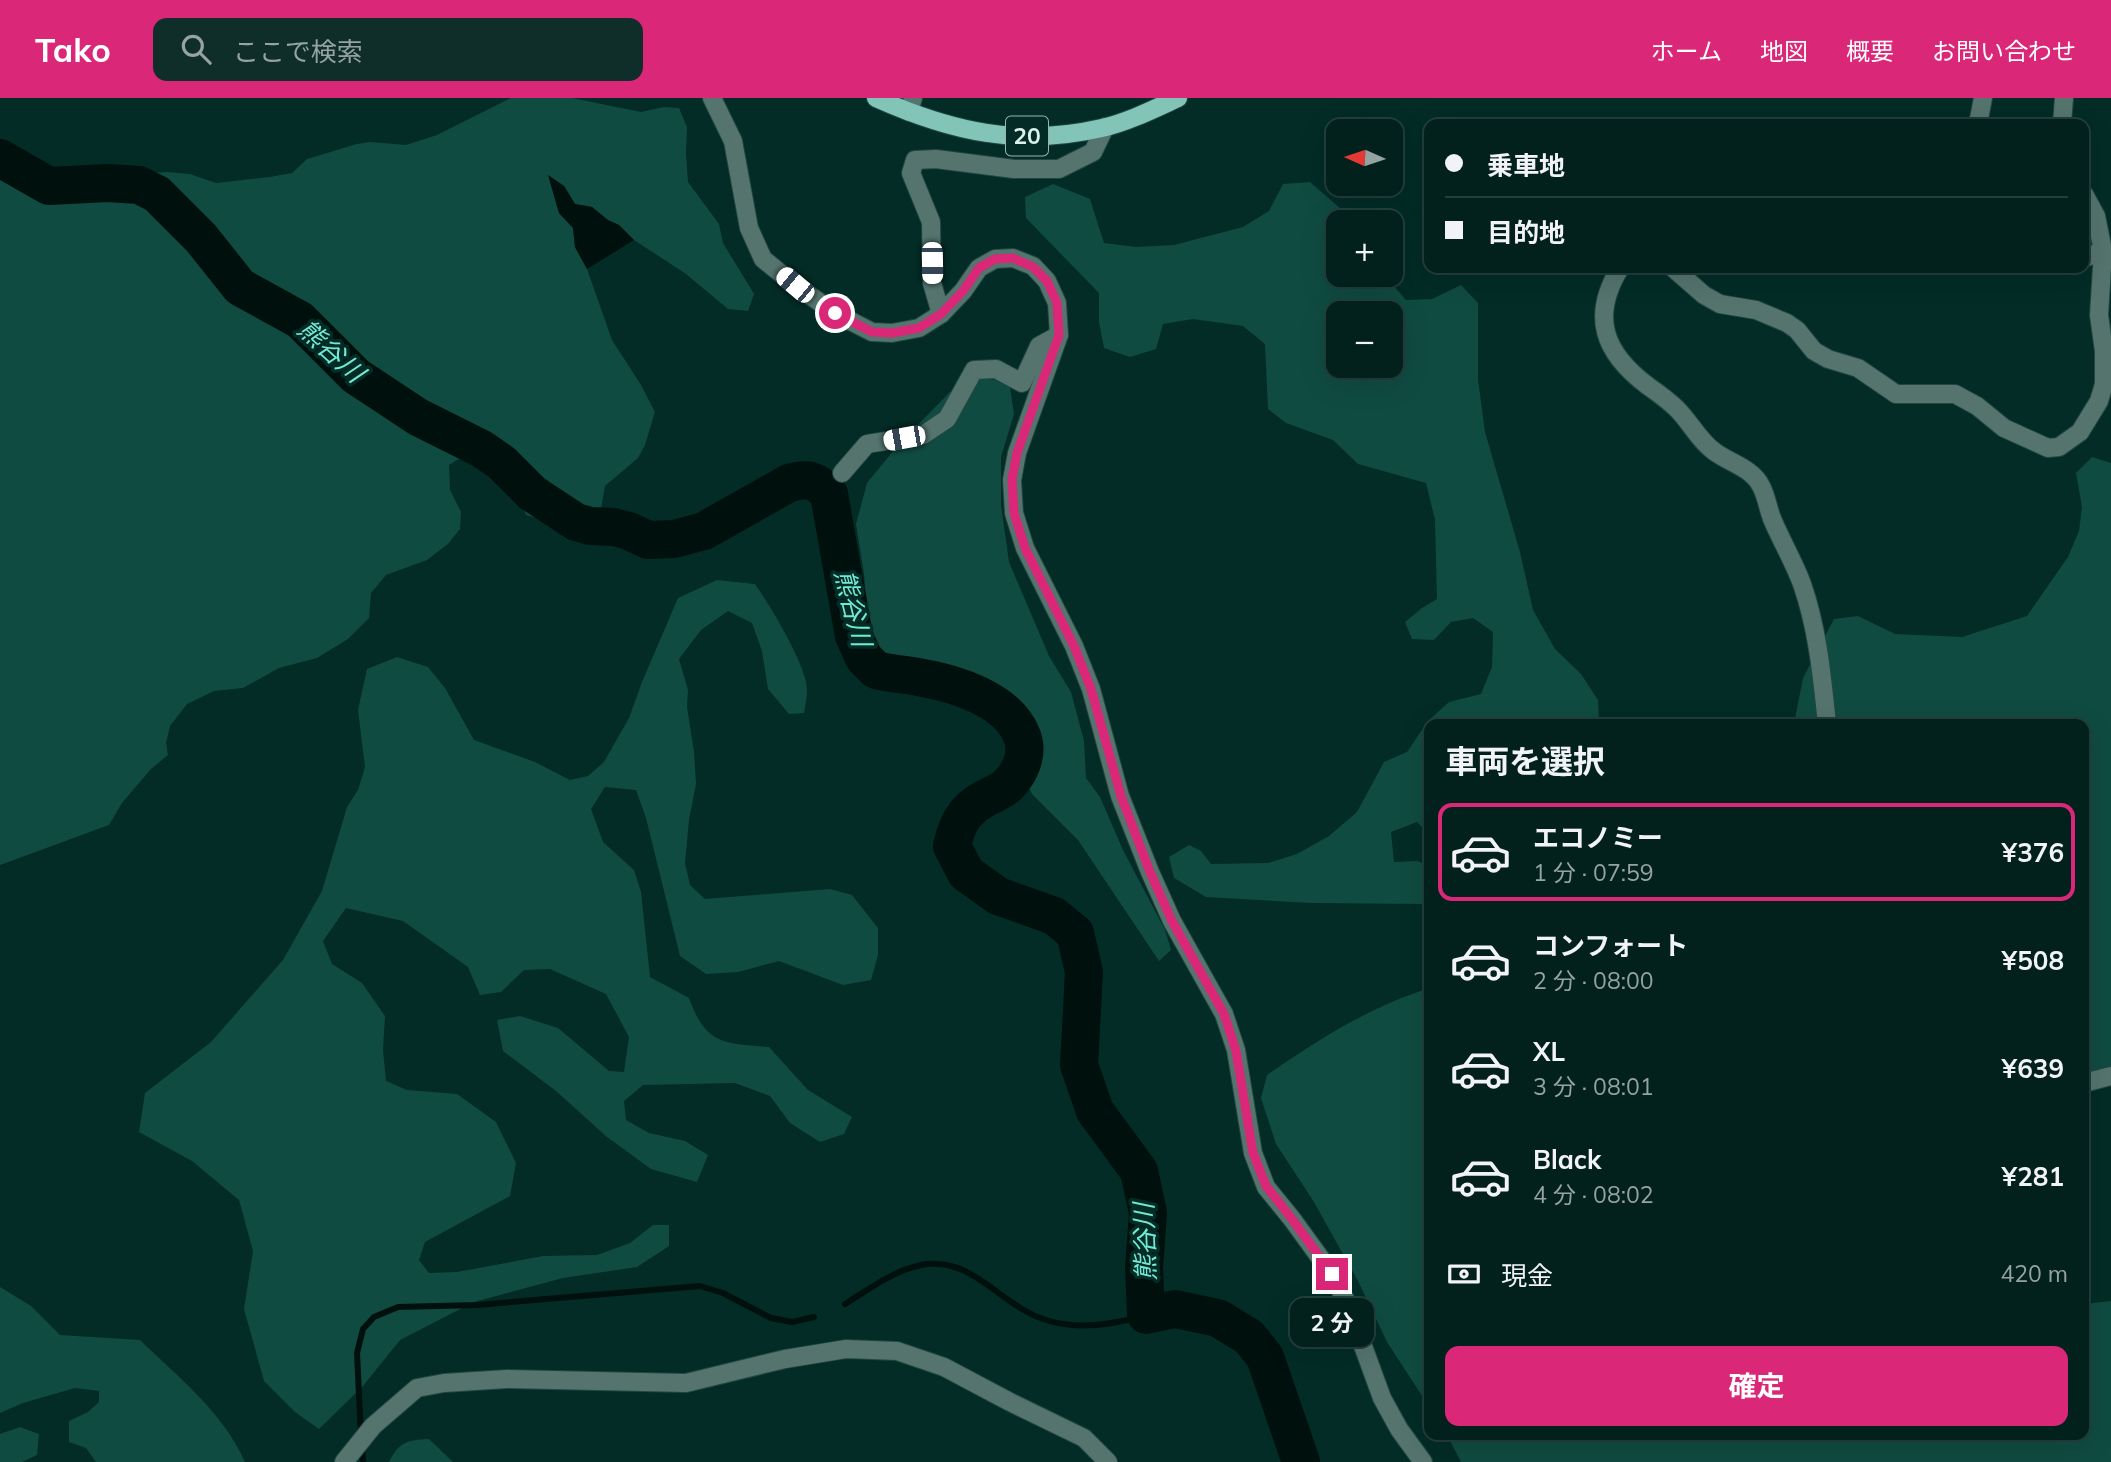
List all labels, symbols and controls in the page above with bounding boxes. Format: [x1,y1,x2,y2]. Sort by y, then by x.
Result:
search box [153,18,643,81]
text: Tako [35,29,111,70]
icon: search [177,30,215,68]
text: ここで検索 [233,35,363,68]
text: ホーム [1651,36,1722,66]
text: 地図 [1760,36,1808,66]
text: 概要 [1846,36,1894,66]
text: お問い合わせ [1932,36,2076,66]
road number: 20 [1006,117,1048,156]
north arrow [1326,119,1404,196]
map controls [1326,119,1403,378]
text: 乗車地 [1487,149,1565,182]
button: + [1326,210,1403,287]
text: 目的地 [1487,216,1565,249]
car [922,242,943,284]
car [773,263,818,307]
route start [819,297,851,329]
button: − [1326,301,1403,378]
water label: 熊谷川 [291,312,374,391]
car [882,424,927,452]
water label: 熊谷川 [828,566,880,653]
text: 車両を選択 [1445,741,1605,781]
icon: car [1449,821,1512,884]
text: エコノミー [1533,821,1663,854]
text: ¥376 [2002,836,2064,869]
text: 1 分 · 07:59 [1533,858,1654,887]
icon: car [1449,929,1512,992]
text: コンフォート [1533,929,1688,962]
text: ¥508 [2002,944,2064,977]
text: 2 分 · 08:00 [1533,966,1654,995]
text: XL [1533,1035,1565,1068]
icon: car [1449,1037,1512,1100]
text: ¥639 [2002,1052,2064,1085]
text: 3 分 · 08:01 [1533,1072,1654,1101]
text: Black [1533,1143,1601,1176]
icon: car [1449,1145,1512,1208]
text: ¥281 [2002,1160,2064,1193]
text: 4 分 · 08:02 [1533,1180,1654,1209]
water label: 熊谷川 [1127,1199,1162,1282]
icon: cash [1445,1255,1483,1293]
route end [1316,1258,1348,1290]
text: 現金 [1501,1259,1553,1292]
text: 420 m [2000,1259,2068,1288]
callout: 2 分 [1290,1298,1374,1348]
text: 2 分 [1310,1308,1354,1337]
button: 確定 [1445,1346,2068,1426]

